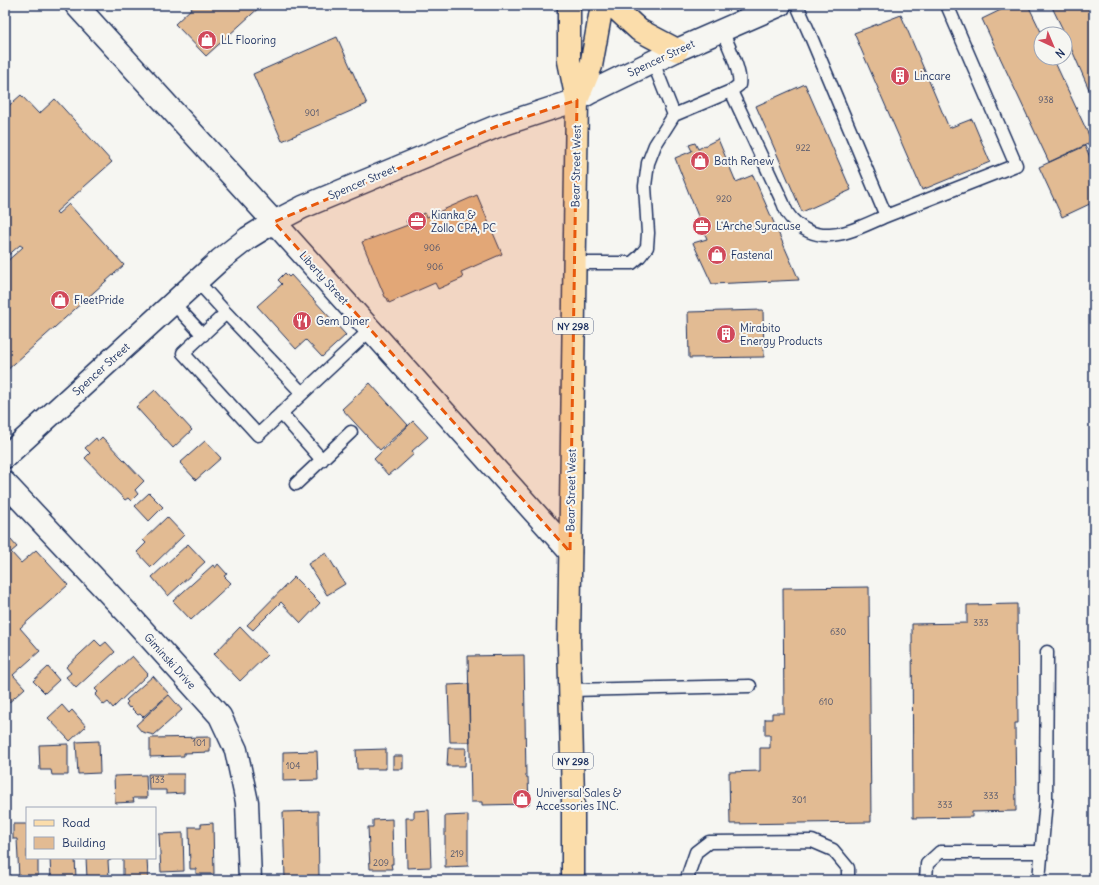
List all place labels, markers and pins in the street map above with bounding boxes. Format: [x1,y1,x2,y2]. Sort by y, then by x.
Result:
shop icon: LL Flooring [196,29,218,51]
place label: LL Flooring [221,33,276,47]
building icon: Lincare [889,65,911,87]
place label: Lincare [914,69,951,83]
shop icon: Bath Renew [689,150,711,172]
place label: Bath Renew [714,154,774,168]
place label: Kianka & Zollo CPA, PC [431,208,496,235]
office icon: Kianka & Zollo CPA, PC [406,210,428,232]
office icon: L'Arche Syracuse [691,215,713,237]
place label: L'Arche Syracuse [716,219,801,233]
shop icon: Fastenal [706,244,728,266]
place label: Fastenal [731,248,773,262]
shop icon: FleetPride [49,289,71,311]
place label: FleetPride [74,293,124,307]
restaurant icon: Gem Diner [291,310,313,332]
place label: Gem Diner [316,314,370,328]
place label: Mirabito Energy Products [740,321,822,348]
building icon: Mirabito Energy Products [715,323,737,345]
place label: Universal Sales & Accessories INC. [536,786,622,813]
shop icon: Universal Sales & Accessories INC. [511,788,533,810]

